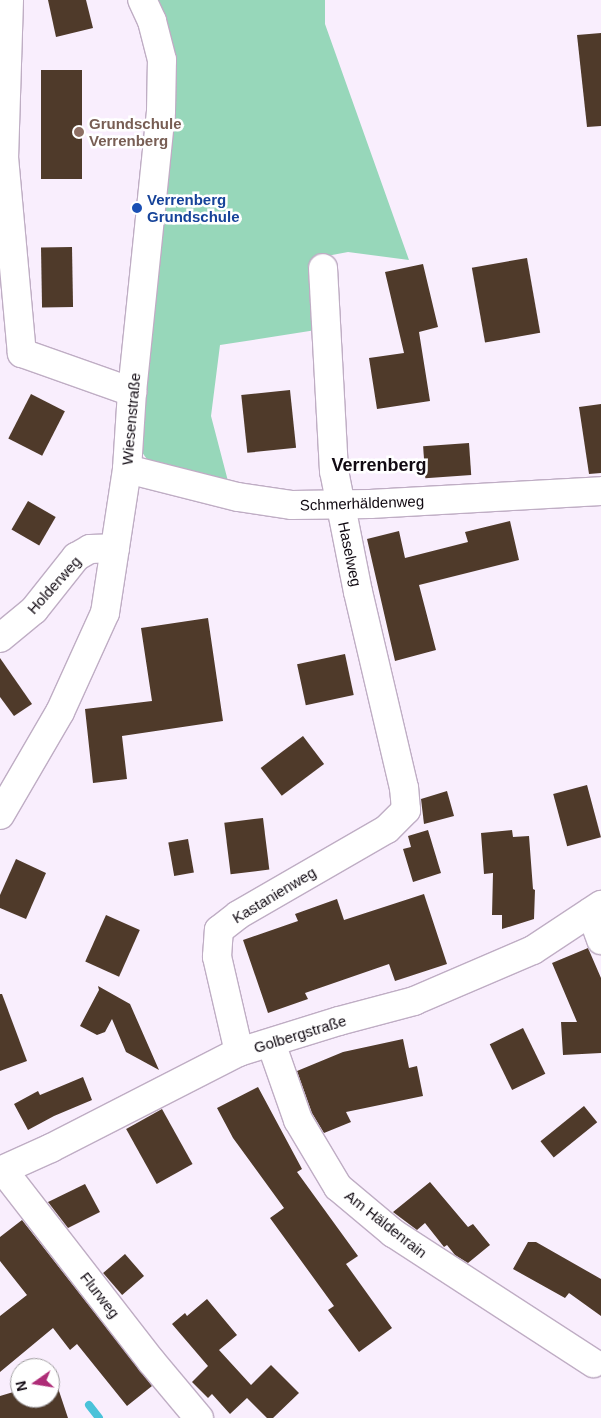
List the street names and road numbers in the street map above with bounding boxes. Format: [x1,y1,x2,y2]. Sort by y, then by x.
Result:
street label: Wiesenstraße [118,372,144,466]
street label: Schmerhäldenweg [300,492,424,514]
street label: Haselweg [334,520,366,588]
street label: Holderweg [23,552,85,618]
street label: Kastanienweg [229,863,319,927]
street label: Golbergstraße [252,1011,348,1057]
street label: Am Häldenrain [341,1186,431,1262]
street label: Flurweg [76,1268,124,1322]

